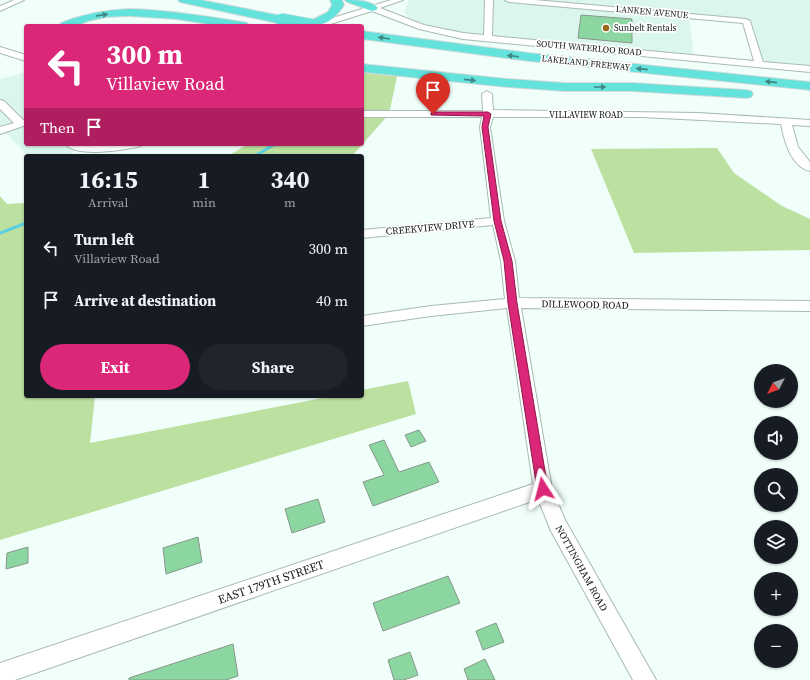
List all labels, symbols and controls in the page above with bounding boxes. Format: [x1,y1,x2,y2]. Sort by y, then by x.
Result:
street label: LANKEN AVENUE [615,3,689,21]
one-way arrow [96,12,108,18]
place label: Sunbelt Rentals [614,22,677,34]
marker: Sunbelt Rentals [601,23,611,33]
text: 300 m [106,35,183,73]
one-way arrow [378,35,390,41]
street label: SOUTH WATERLOO ROAD [536,37,642,59]
icon: left [40,40,92,92]
street label: LAKELAND FREEWAY [541,52,631,74]
one-way arrow [507,53,519,59]
one-way arrow [636,66,648,73]
text: Villaview Road [106,71,225,96]
pin [416,73,450,114]
one-way arrow [464,77,476,83]
icon: arrive [422,79,444,101]
one-way arrow [765,79,777,86]
one-way arrow [594,84,607,90]
street label: VILLAVIEW ROAD [549,109,623,121]
icon: arrive [83,116,105,138]
text: Then [40,117,75,138]
text: 16:15 [79,163,138,196]
text: 1 [198,163,211,196]
text: 340 [270,163,309,196]
text: Arrival [88,194,128,211]
text: min [192,194,216,211]
text: m [284,194,296,211]
street label: CREEKVIEW DRIVE [385,217,475,238]
text: Turn left [74,229,134,250]
icon: left [40,237,62,259]
text: 300 m [308,238,348,259]
text: Villaview Road [74,250,160,267]
icon: arrive [40,289,62,311]
text: Arrive at destination [74,290,216,311]
text: 40 m [316,290,348,311]
street label: DILLEWOOD ROAD [541,297,629,312]
button: Exit [40,344,190,390]
button: Share [198,344,348,390]
north arrow [754,364,798,408]
map controls [754,364,798,668]
button: sound [754,416,798,460]
position arrow [522,468,564,510]
button: search [754,468,798,512]
button: layers [754,520,798,564]
street label: NOTTINGHAM ROAD [553,523,611,613]
street label: EAST 179TH STREET [216,556,327,608]
button: + [754,572,798,616]
button: − [754,624,798,668]

